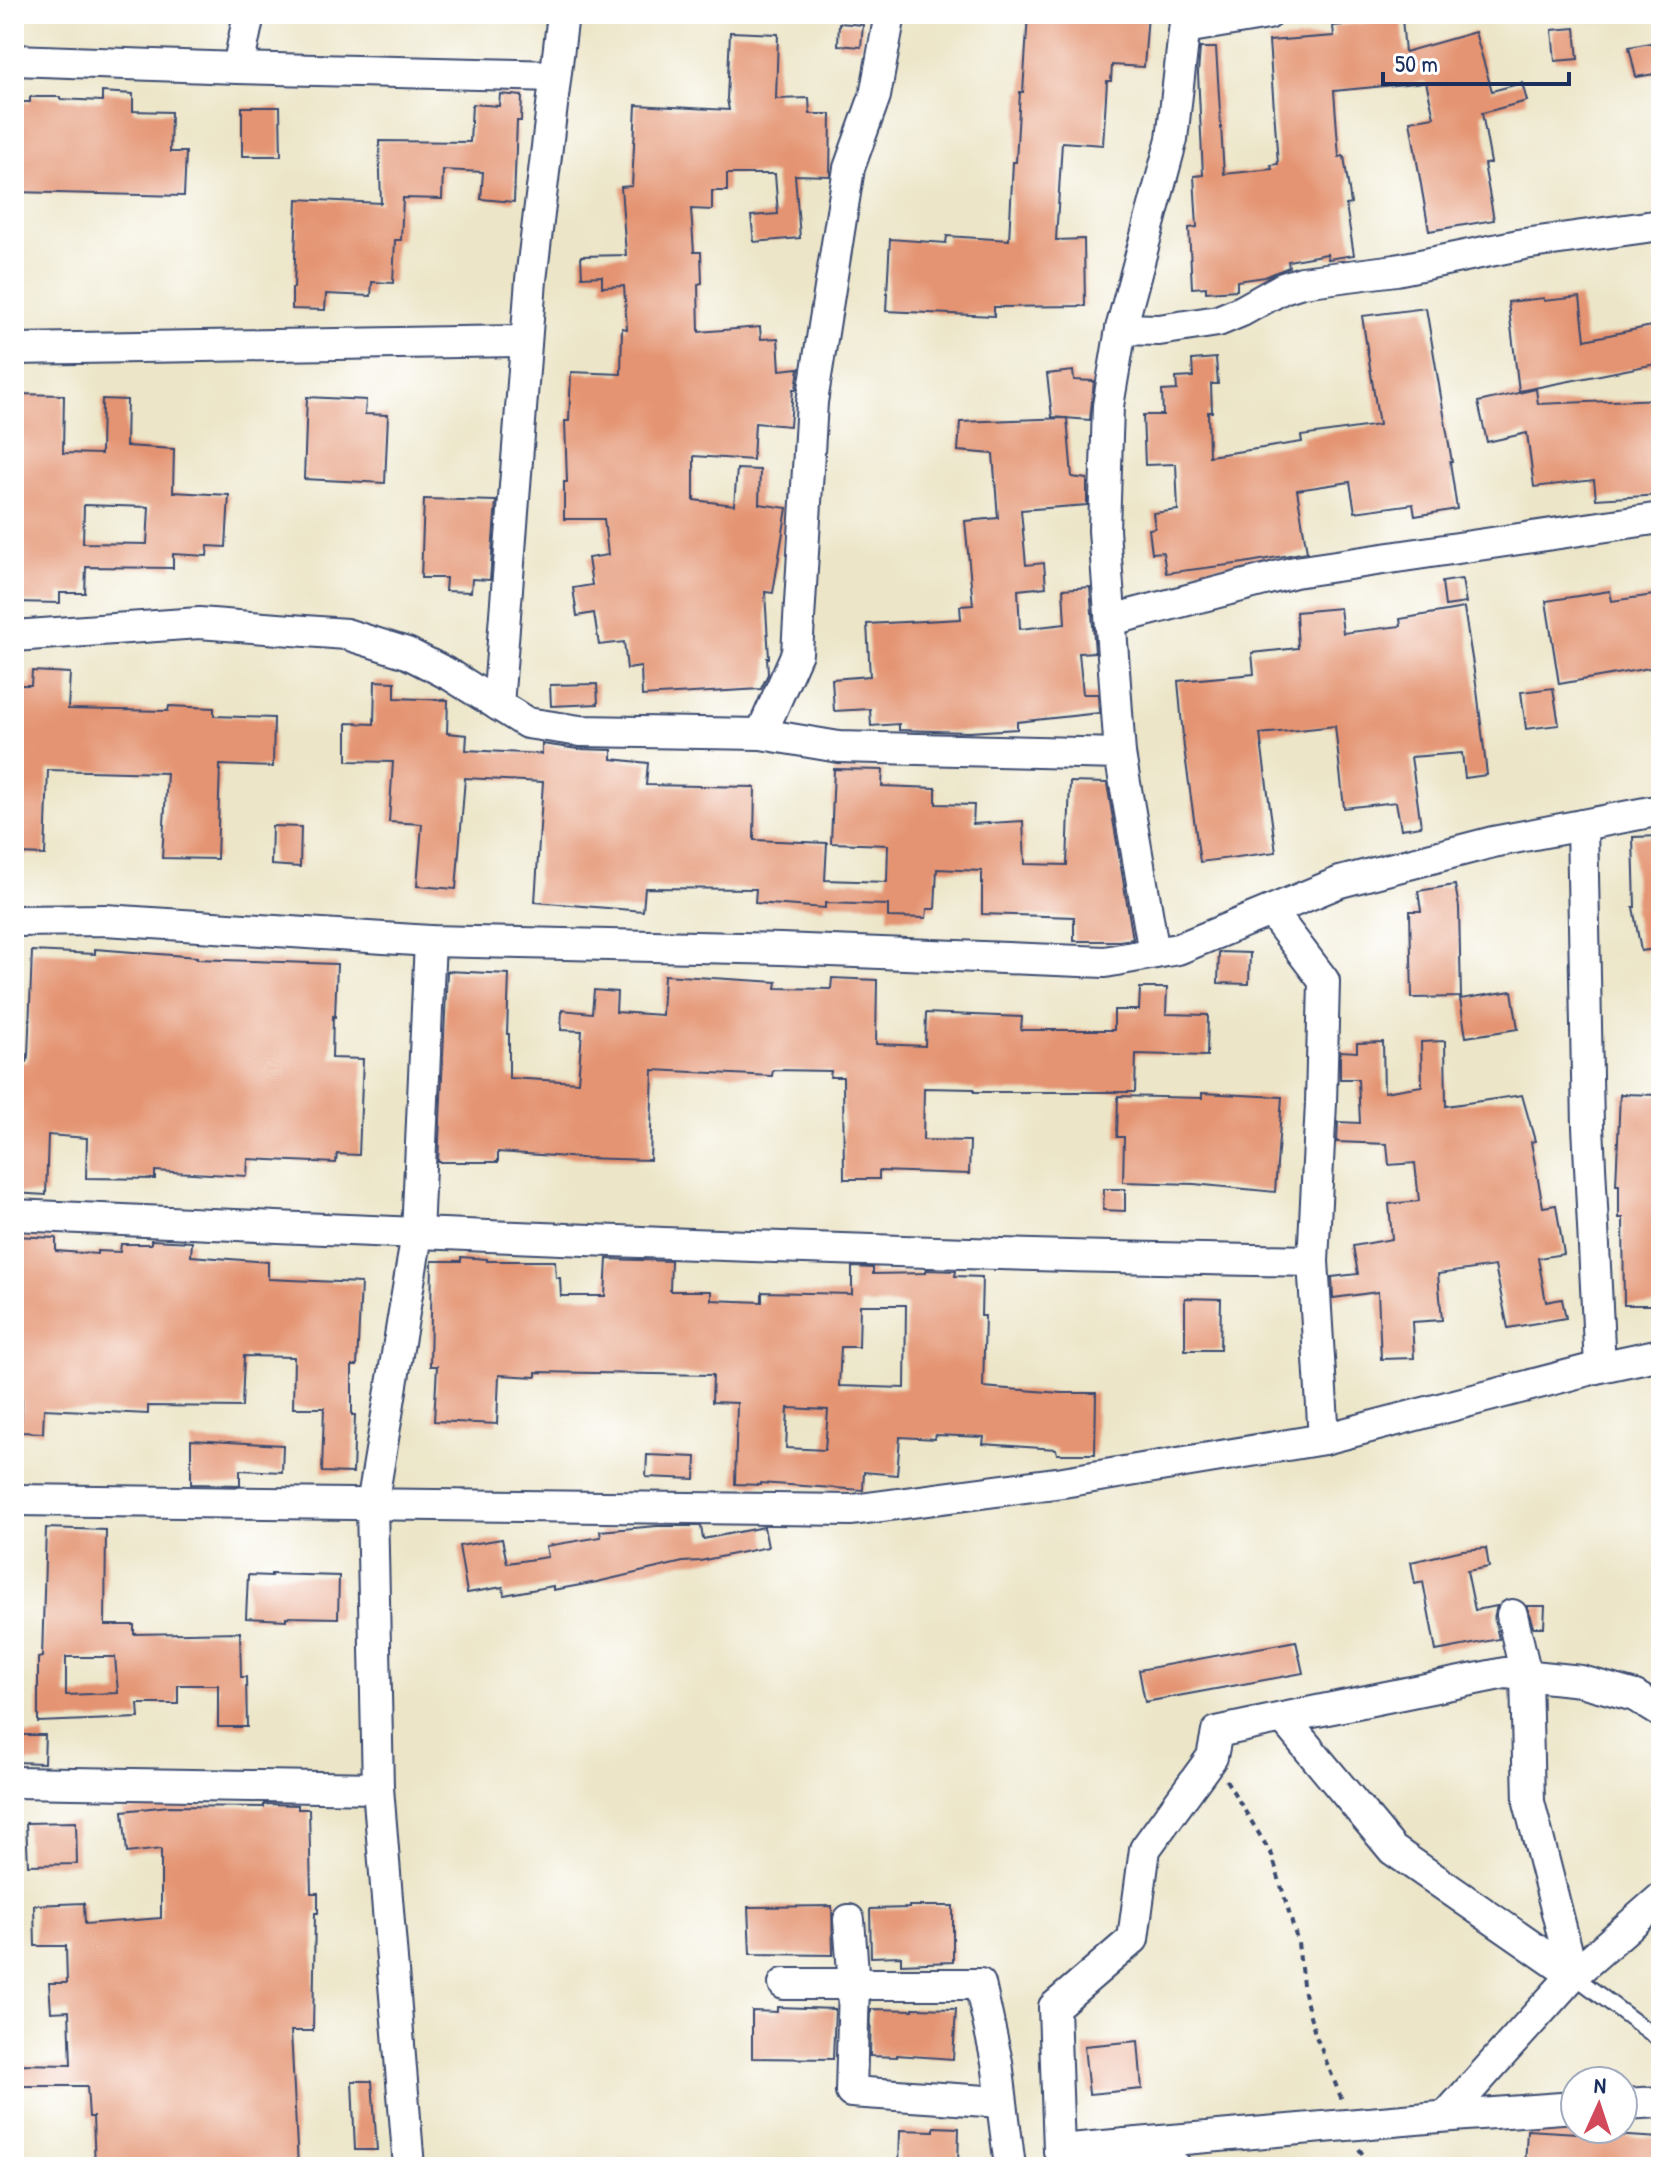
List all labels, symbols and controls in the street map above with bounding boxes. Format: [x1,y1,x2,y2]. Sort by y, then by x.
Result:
scale bar [1383,36,1569,86]
text: 50 m [1395,47,1438,79]
north arrow [1559,2065,1639,2145]
text: N [1593,2070,1607,2100]

